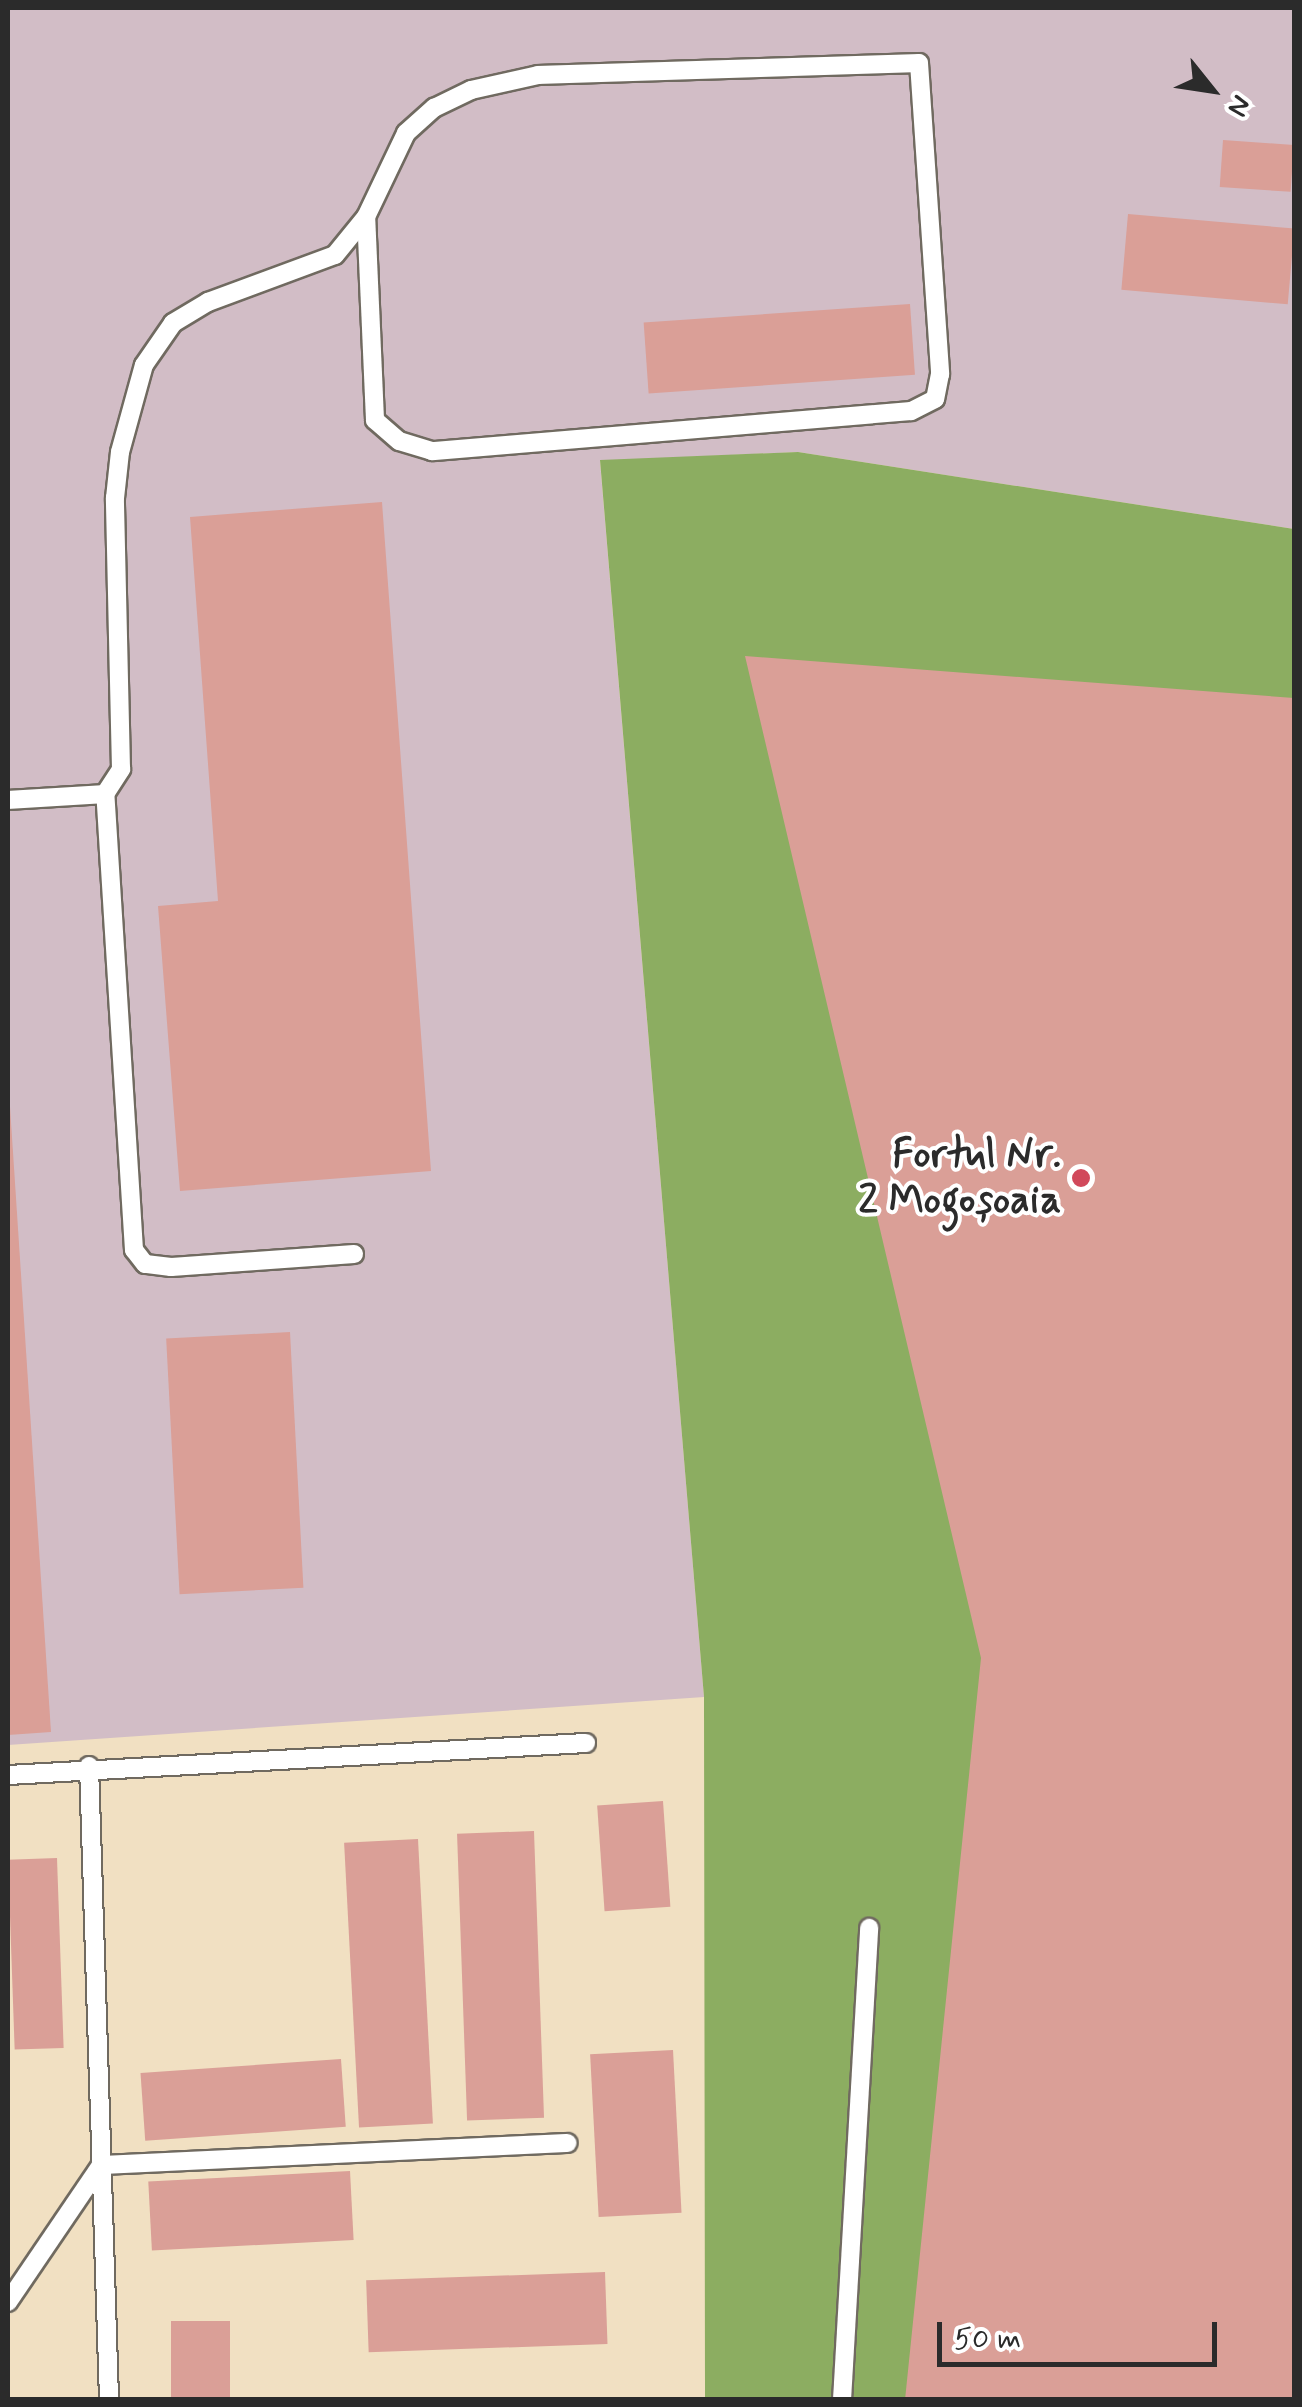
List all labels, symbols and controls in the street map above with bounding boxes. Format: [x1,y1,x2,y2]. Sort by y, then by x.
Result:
north arrow [1162,40,1262,140]
text: N [1218,88,1259,123]
place label: Fortul Nr. 2 Mogoșoaia [858,1131,1061,1225]
marker: Fortul Nr. 2 Mogoșoaia [1070,1167,1092,1189]
scale bar [942,2302,1222,2364]
text: 50 m [954,2320,1021,2359]

